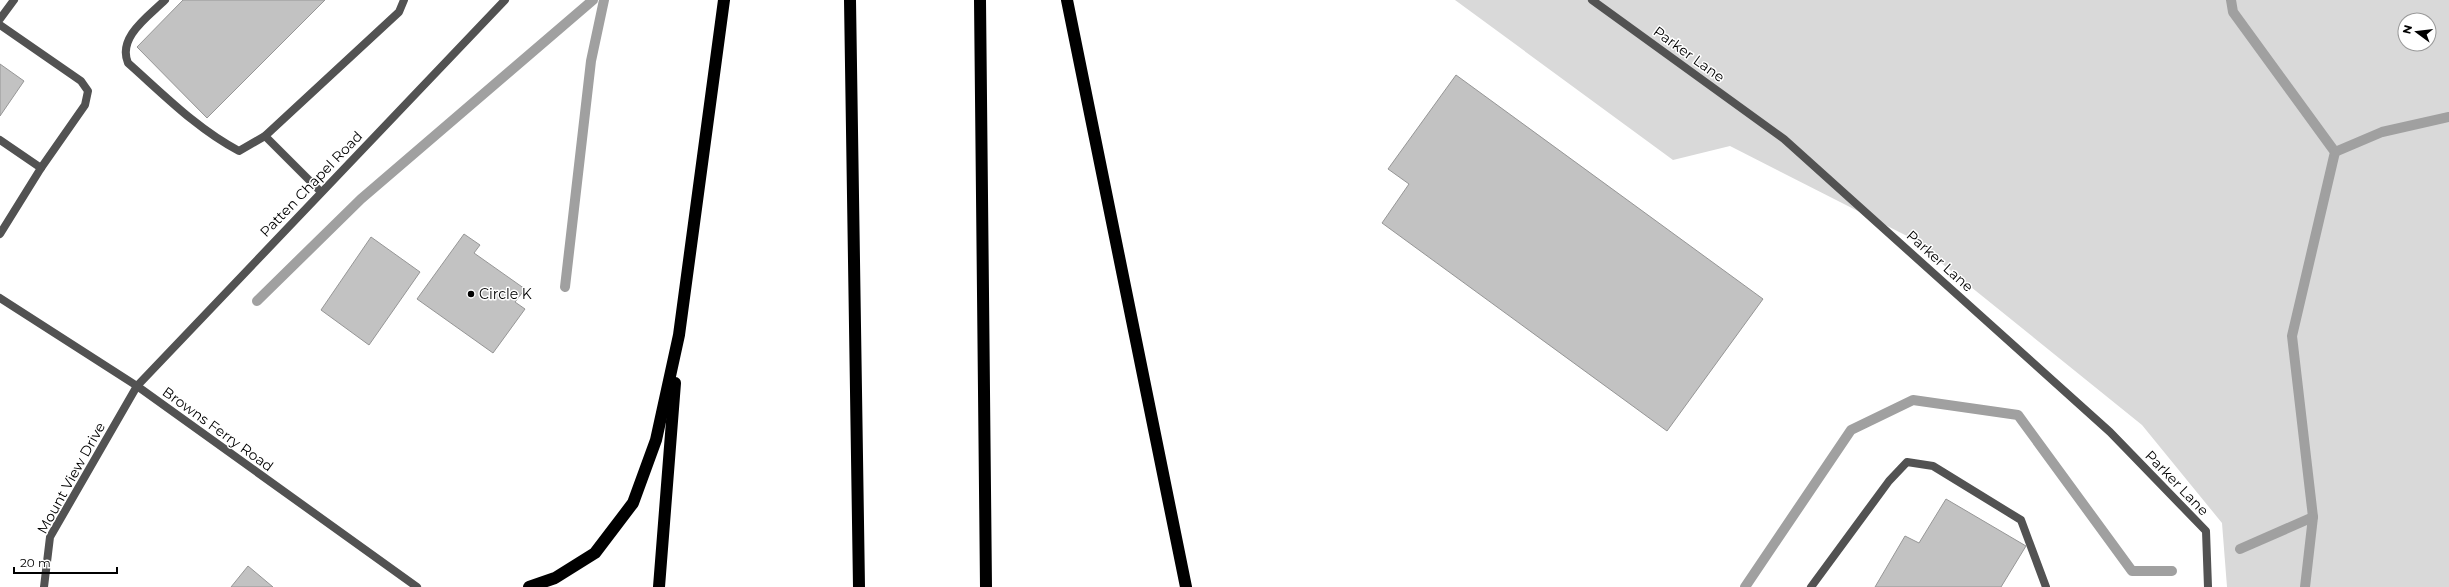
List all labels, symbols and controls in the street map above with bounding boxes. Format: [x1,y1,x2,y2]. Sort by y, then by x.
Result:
north arrow [2397,12,2437,52]
street label: Parker Lane [1650,22,1728,86]
text: N [2399,23,2415,36]
street label: Patten Chapel Road [256,127,366,241]
street label: Parker Lane [1903,226,1977,296]
place label: Circle K [479,285,532,303]
marker: Circle K [466,289,476,299]
street label: Browns Ferry Road [159,383,277,475]
street label: Mount View Drive [33,419,109,537]
street label: Parker Lane [2141,447,2213,519]
scale bar [14,549,117,575]
text: 20 m [20,555,51,570]

